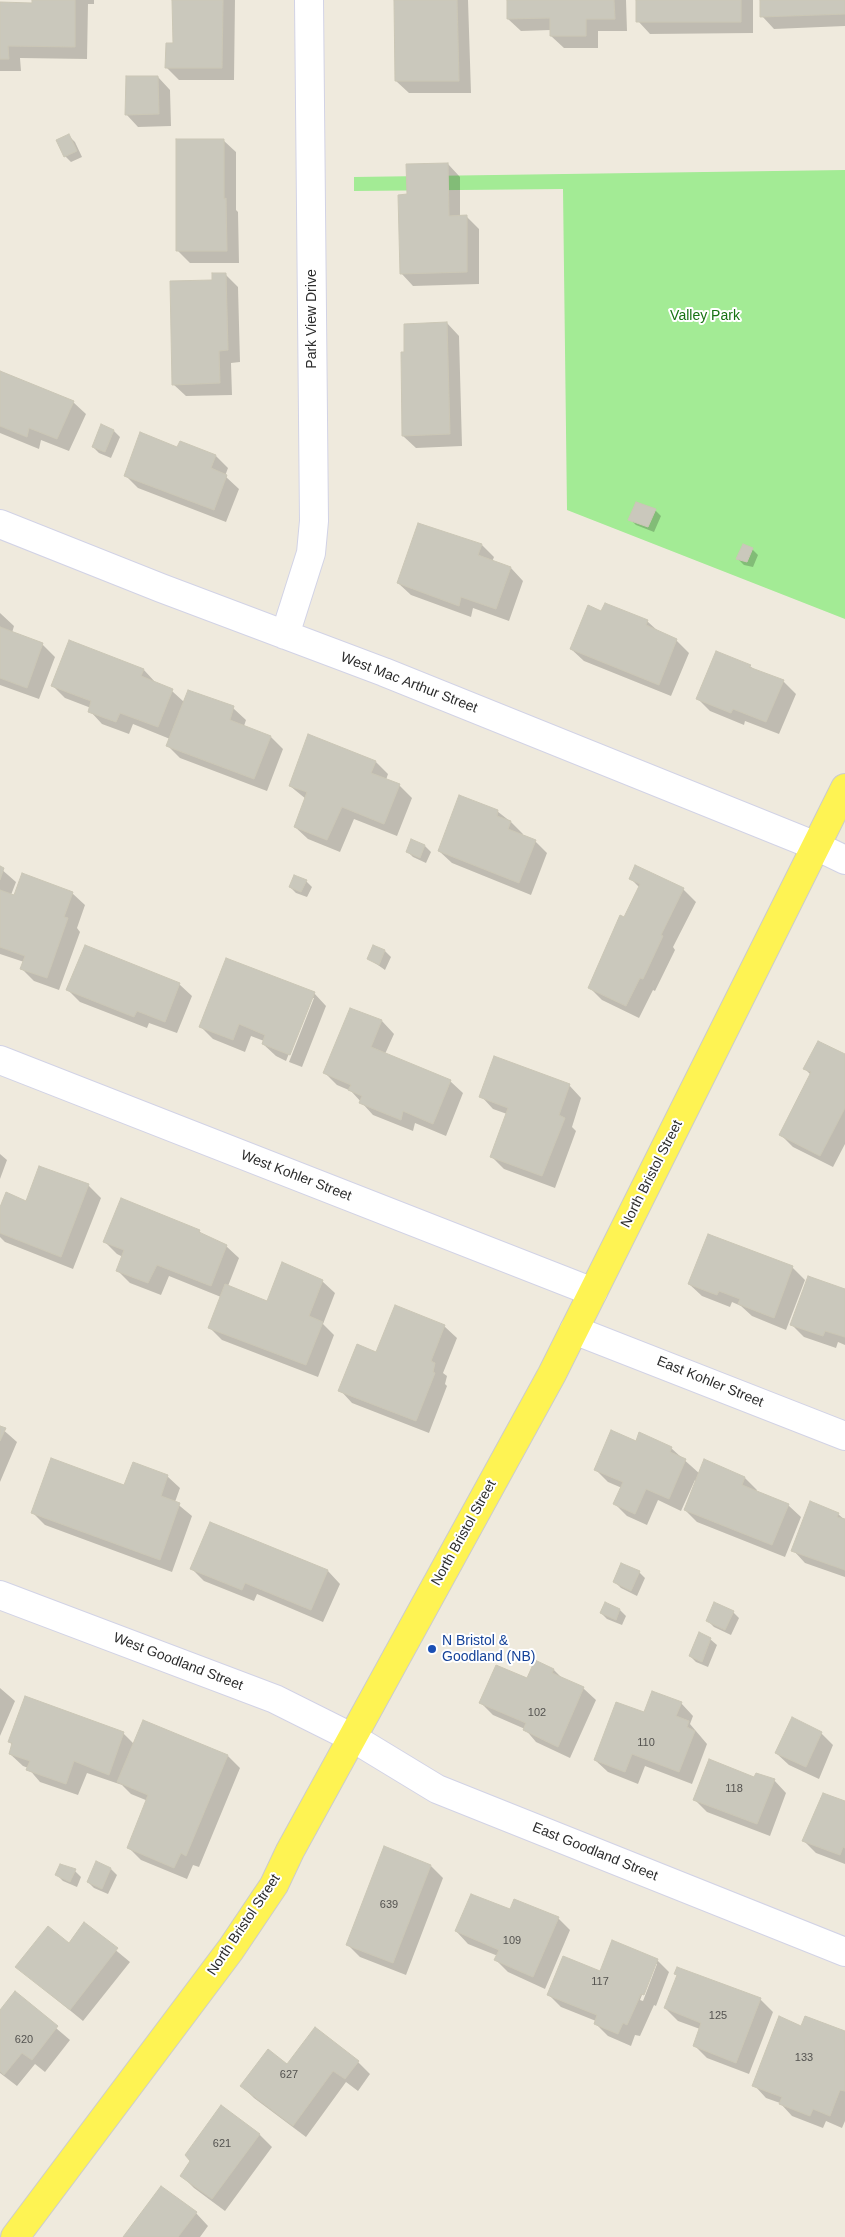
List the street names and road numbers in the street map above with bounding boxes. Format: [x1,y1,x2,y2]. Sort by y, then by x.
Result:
street label: Park View Drive [304,269,320,369]
street label: West Mac Arthur Street [338,649,480,717]
street label: North Bristol Street [618,1118,686,1230]
street label: West Kohler Street [238,1147,354,1205]
street label: East Kohler Street [654,1353,766,1411]
street label: North Bristol Street [428,1477,500,1589]
street label: West Goodland Street [111,1630,245,1694]
street label: East Goodland Street [530,1819,660,1885]
street label: North Bristol Street [204,1871,284,1979]

